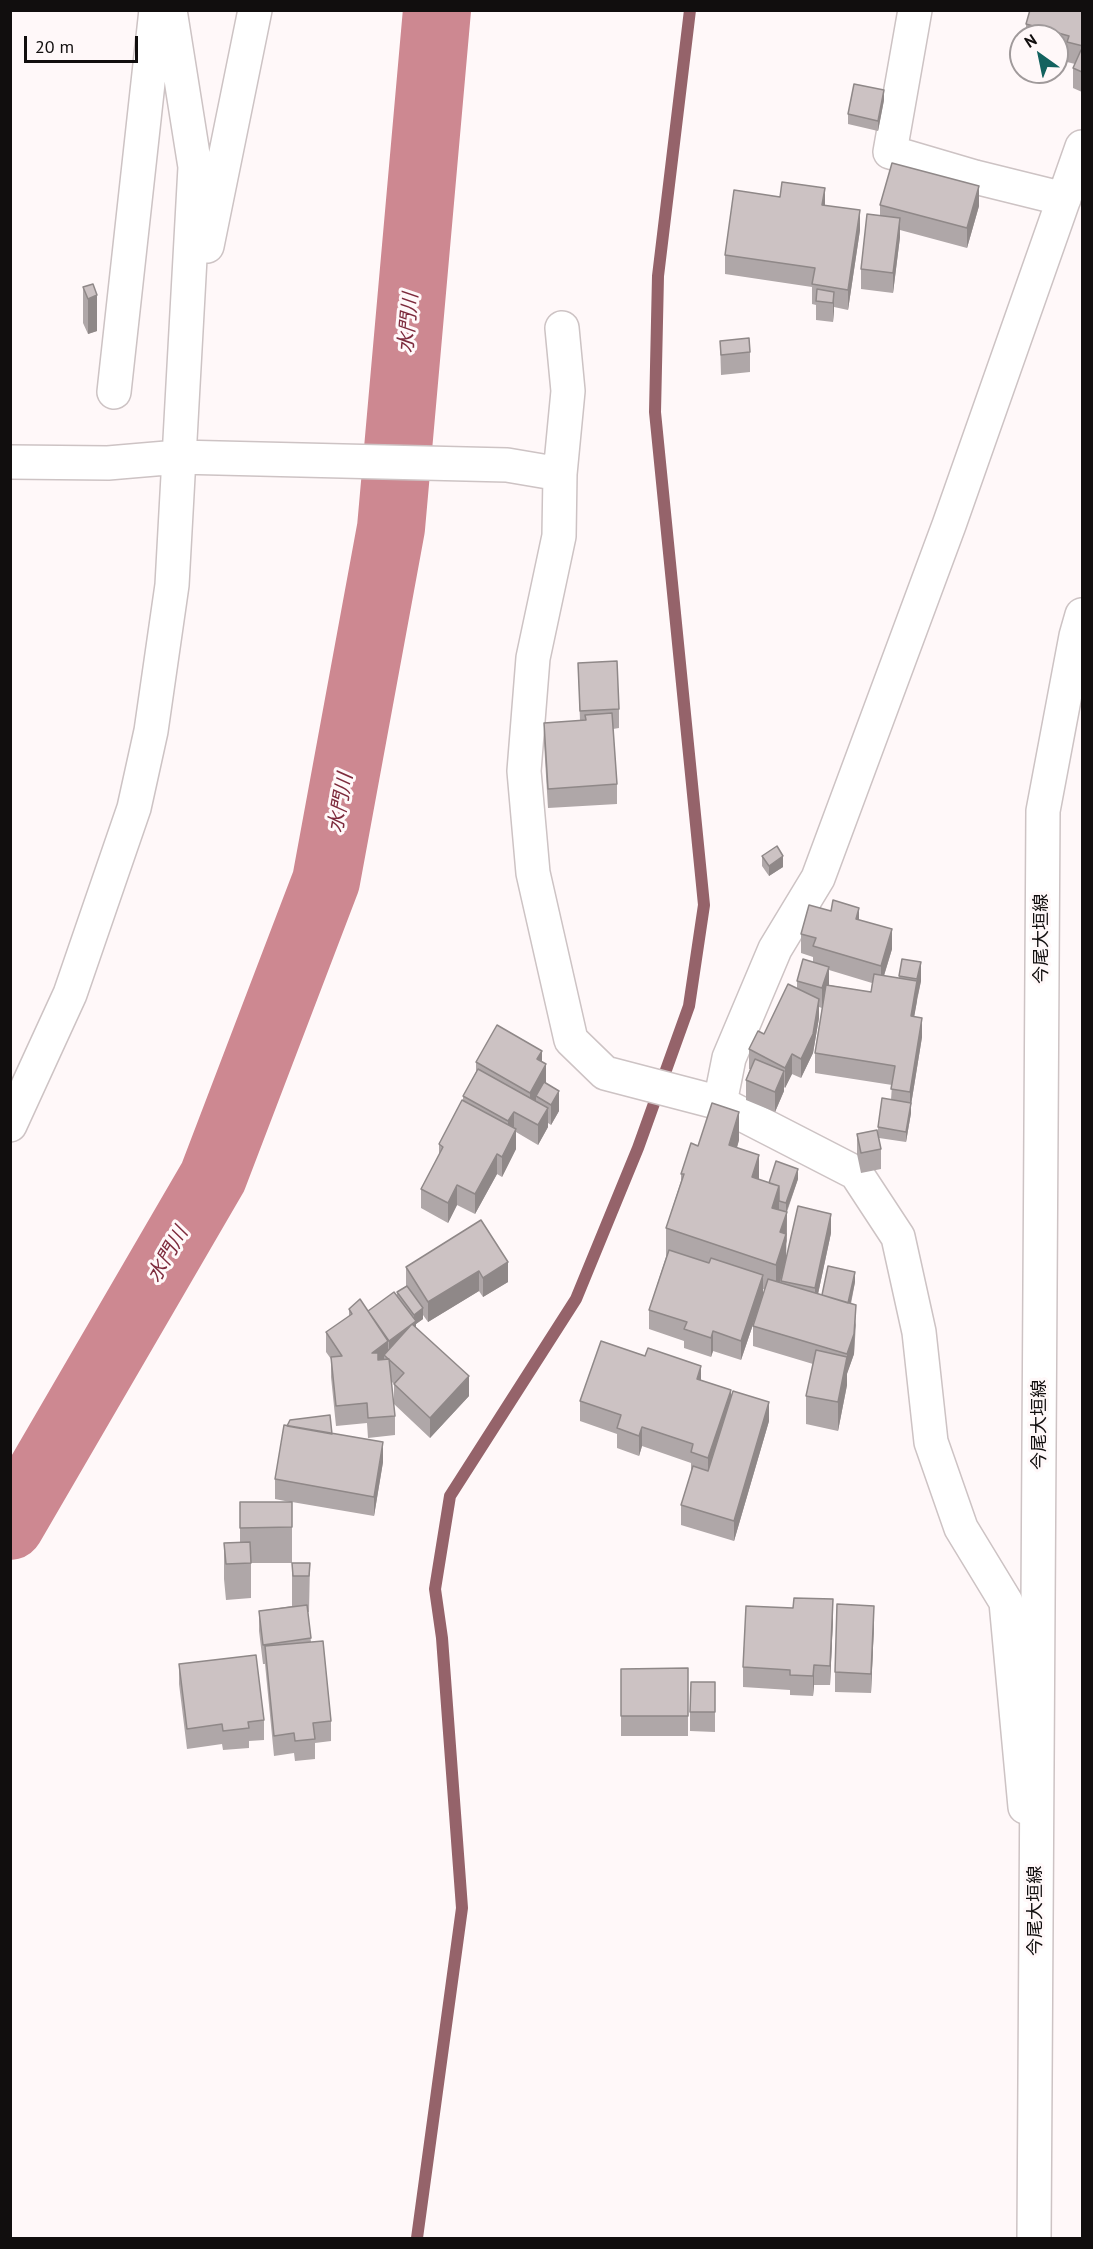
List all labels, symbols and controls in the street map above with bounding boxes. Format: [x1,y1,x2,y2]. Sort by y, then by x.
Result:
scale bar [27,24,141,62]
north arrow [1009,24,1069,84]
text: N [1020,29,1040,52]
text: 20 m [35,35,74,58]
water label: 水門川 [394,292,424,354]
water label: 水門川 [324,771,358,835]
street label: 今尾大垣線 [1031,894,1053,984]
water label: 水門川 [143,1223,193,1287]
street label: 今尾大垣線 [1029,1380,1051,1470]
street label: 今尾大垣線 [1025,1866,1047,1956]

